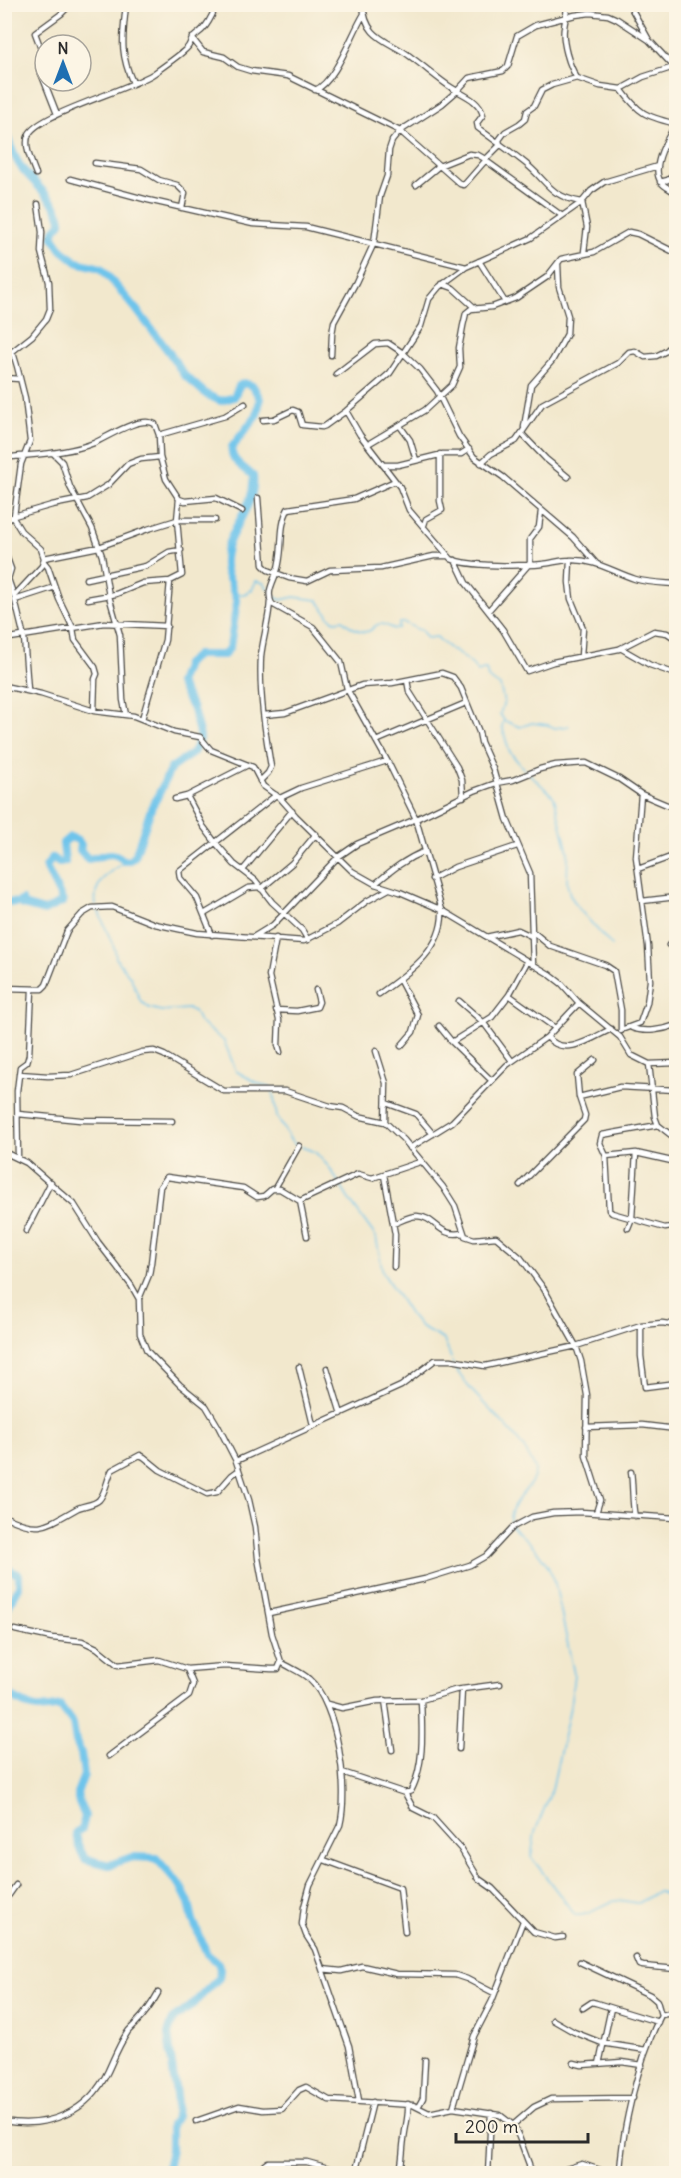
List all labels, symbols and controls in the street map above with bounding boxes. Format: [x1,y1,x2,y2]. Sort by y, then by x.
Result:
north arrow [33,33,93,93]
text: N [57,38,69,58]
scale bar [456,2106,588,2144]
text: 200 m [465,2115,519,2138]

